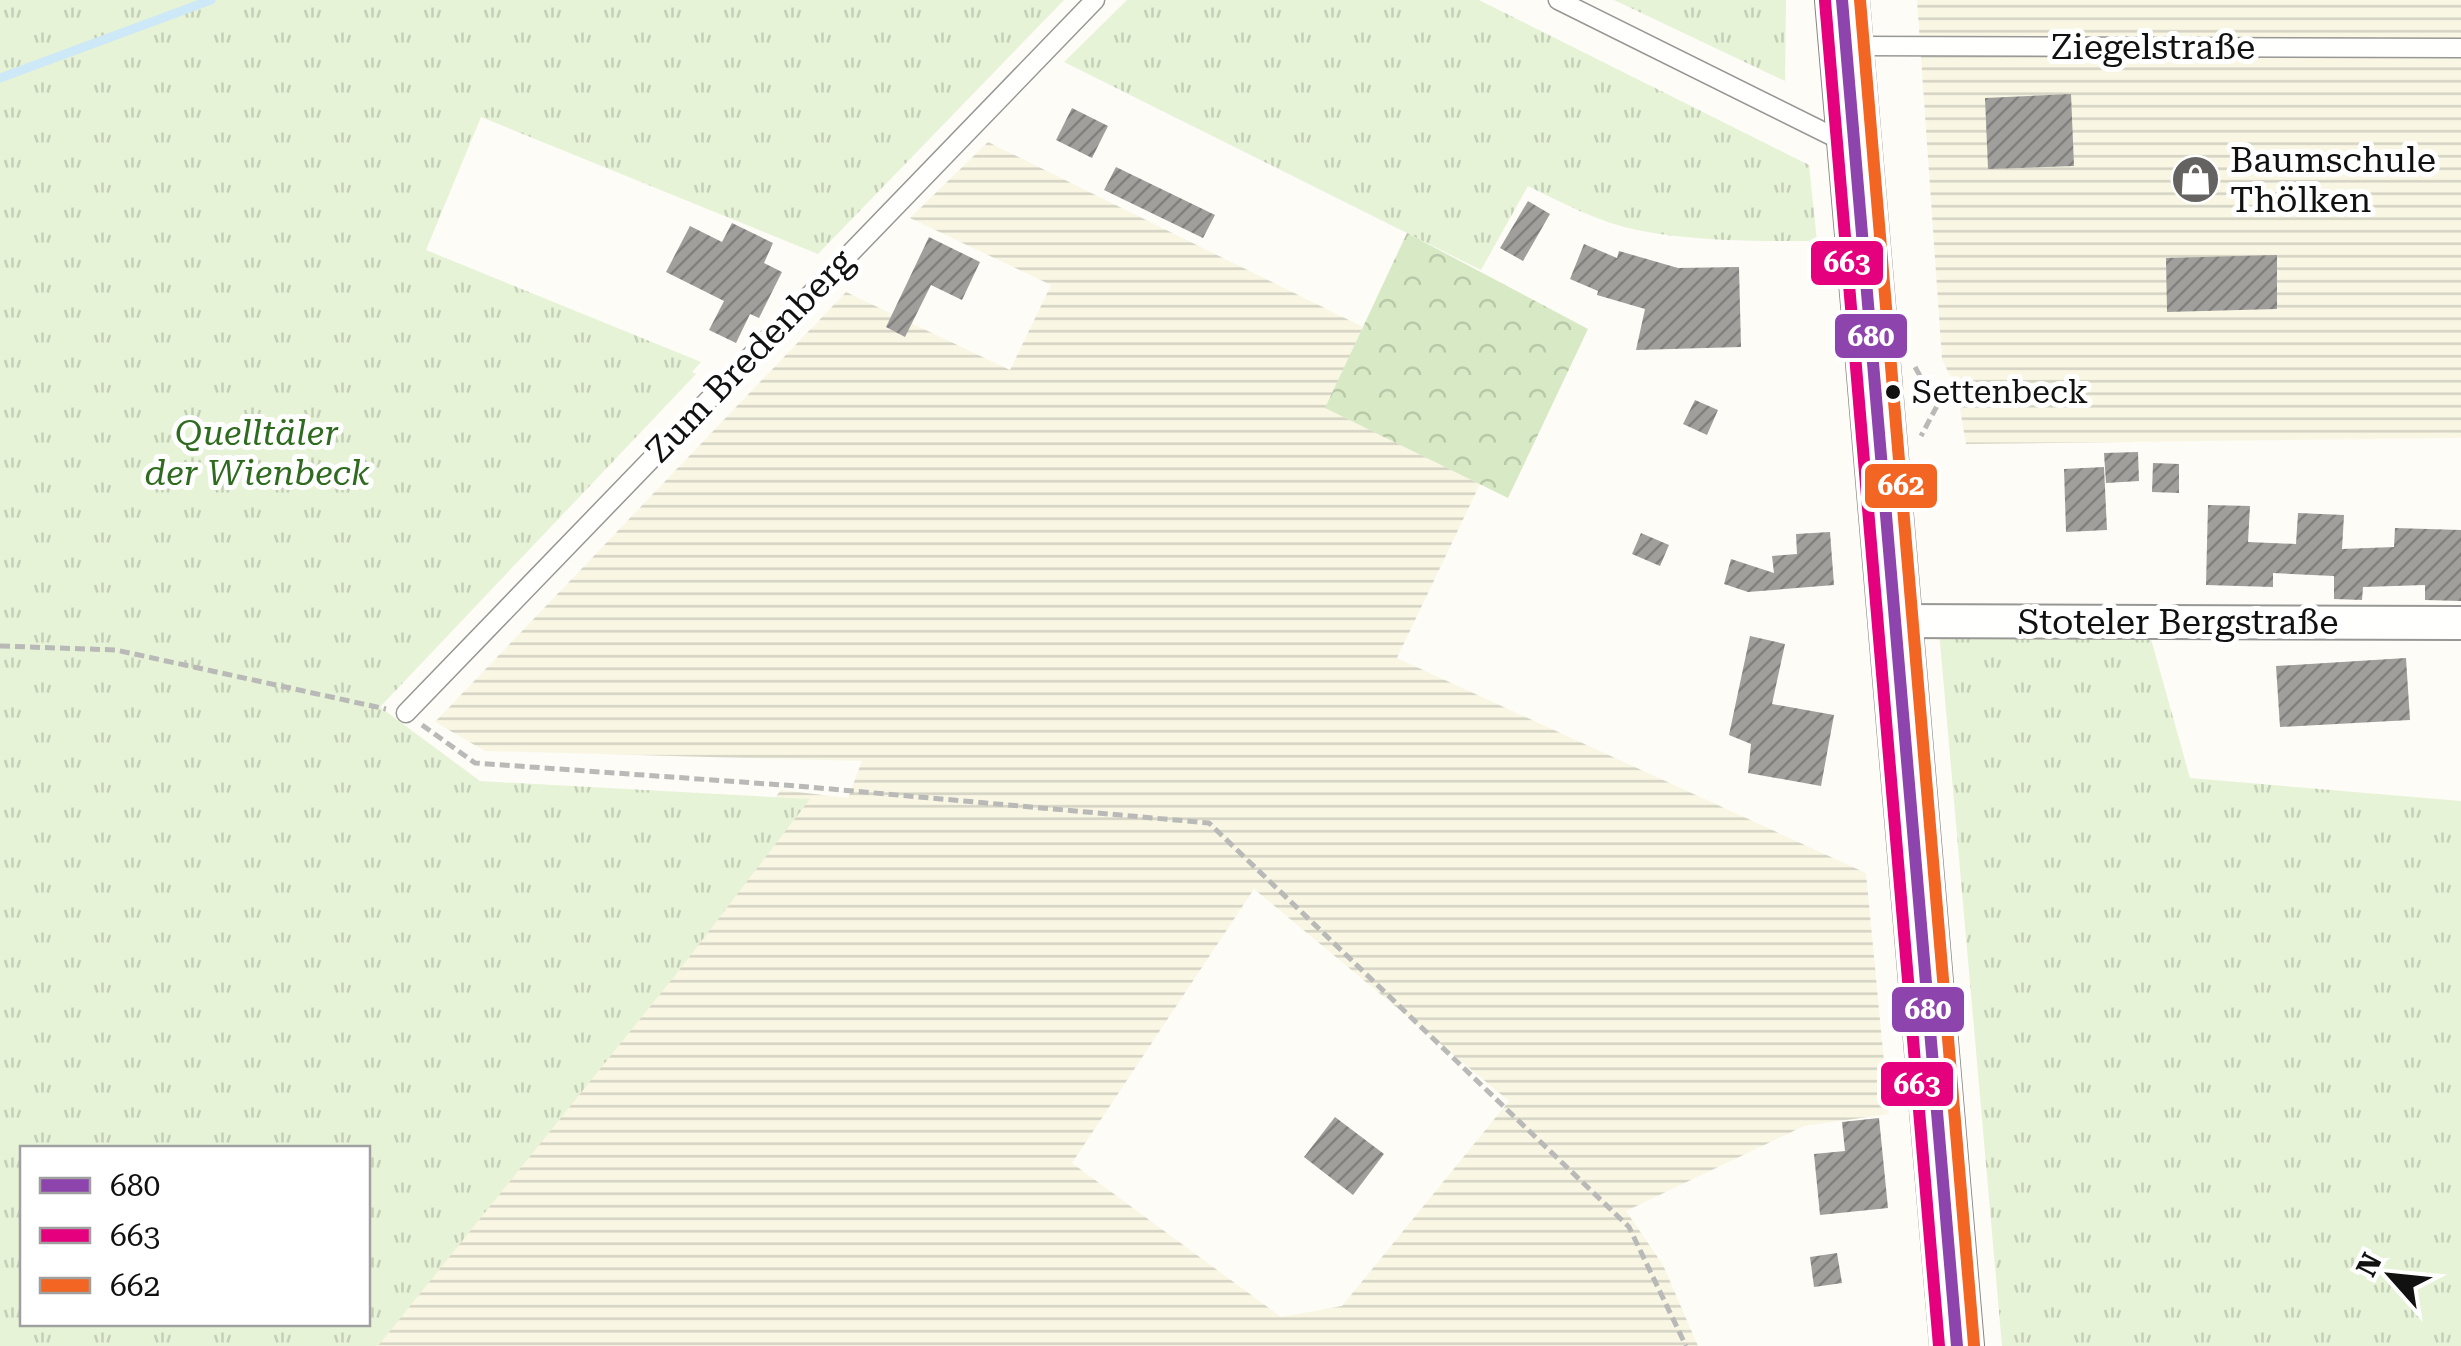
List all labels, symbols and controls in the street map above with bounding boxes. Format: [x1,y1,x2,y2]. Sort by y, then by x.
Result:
street label: Ziegelstraße [2051,27,2255,68]
place label: Baumschule Thölken [2230,140,2436,221]
shop icon: Baumschule Thölken [2169,154,2221,206]
line badge: 663 [1809,239,1885,287]
street label: Zum Bredenberg [638,241,862,471]
text: 663 [1823,246,1871,279]
line badge: 680 [1833,312,1909,360]
text: 680 [1847,320,1895,353]
place label: Settenbeck [1912,373,2088,411]
marker: Settenbeck [1883,382,1903,402]
park label: Quelltäler der Wienbeck [144,413,370,494]
line badge: 662 [1863,462,1939,510]
text: 662 [1877,469,1925,502]
street label: Stoteler Bergstraße [2018,602,2338,643]
line badge: 680 [1890,985,1966,1034]
text: 680 [1904,993,1952,1026]
line badge: 663 [1879,1060,1955,1108]
text: 663 [1893,1068,1941,1101]
legend [20,1146,370,1326]
text: 680 [110,1168,160,1203]
text: 663 [110,1218,160,1253]
north arrow [2341,1226,2441,1326]
text: N [2350,1248,2389,1282]
text: 662 [110,1268,160,1303]

